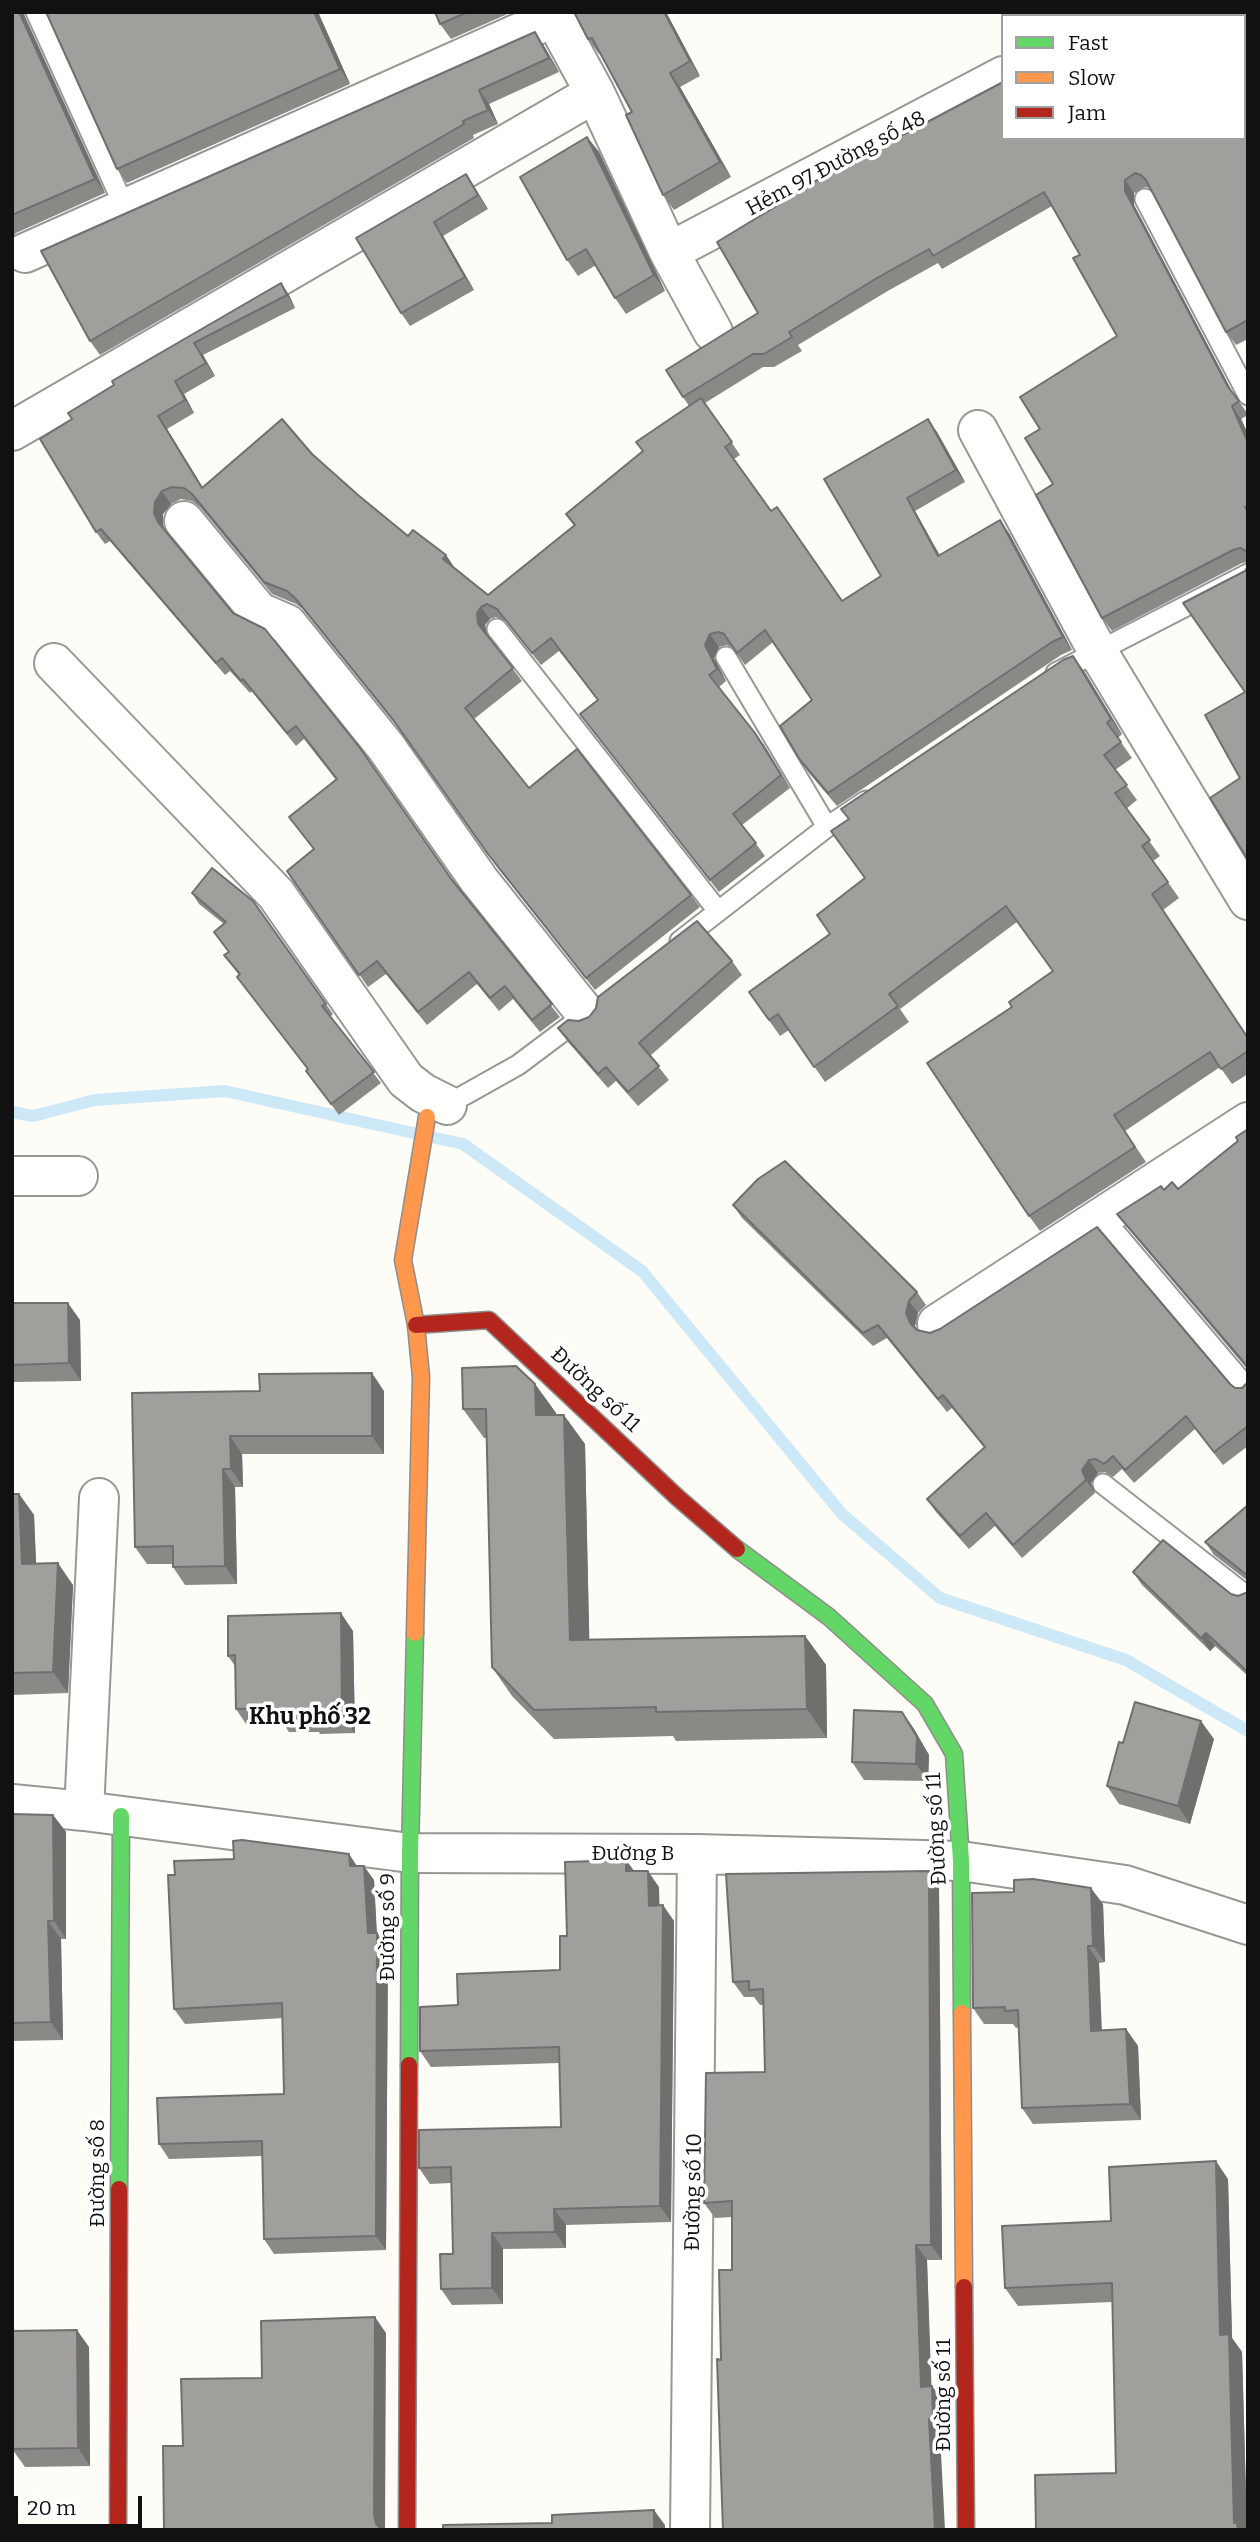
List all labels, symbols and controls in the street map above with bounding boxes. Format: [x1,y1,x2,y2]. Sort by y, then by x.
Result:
legend [1001,14,1246,140]
text: Fast [1068,30,1108,56]
text: Slow [1068,65,1115,91]
text: Jam [1068,100,1106,126]
street label: Hẻm 97 Đường số 48 [742,106,930,222]
street label: Đường số 11 [545,1342,645,1438]
district label: Khu phố 32 [249,1704,371,1732]
street label: Đường số 11 [921,1772,953,1886]
street label: Đường B [591,1841,675,1867]
street label: Đường số 9 [375,1873,401,1981]
street label: Đường số 8 [85,2119,111,2227]
street label: Đường số 10 [680,2133,708,2251]
street label: Đường số 11 [931,2339,957,2451]
scale bar [18,2482,145,2526]
text: 20 m [27,2495,76,2521]

